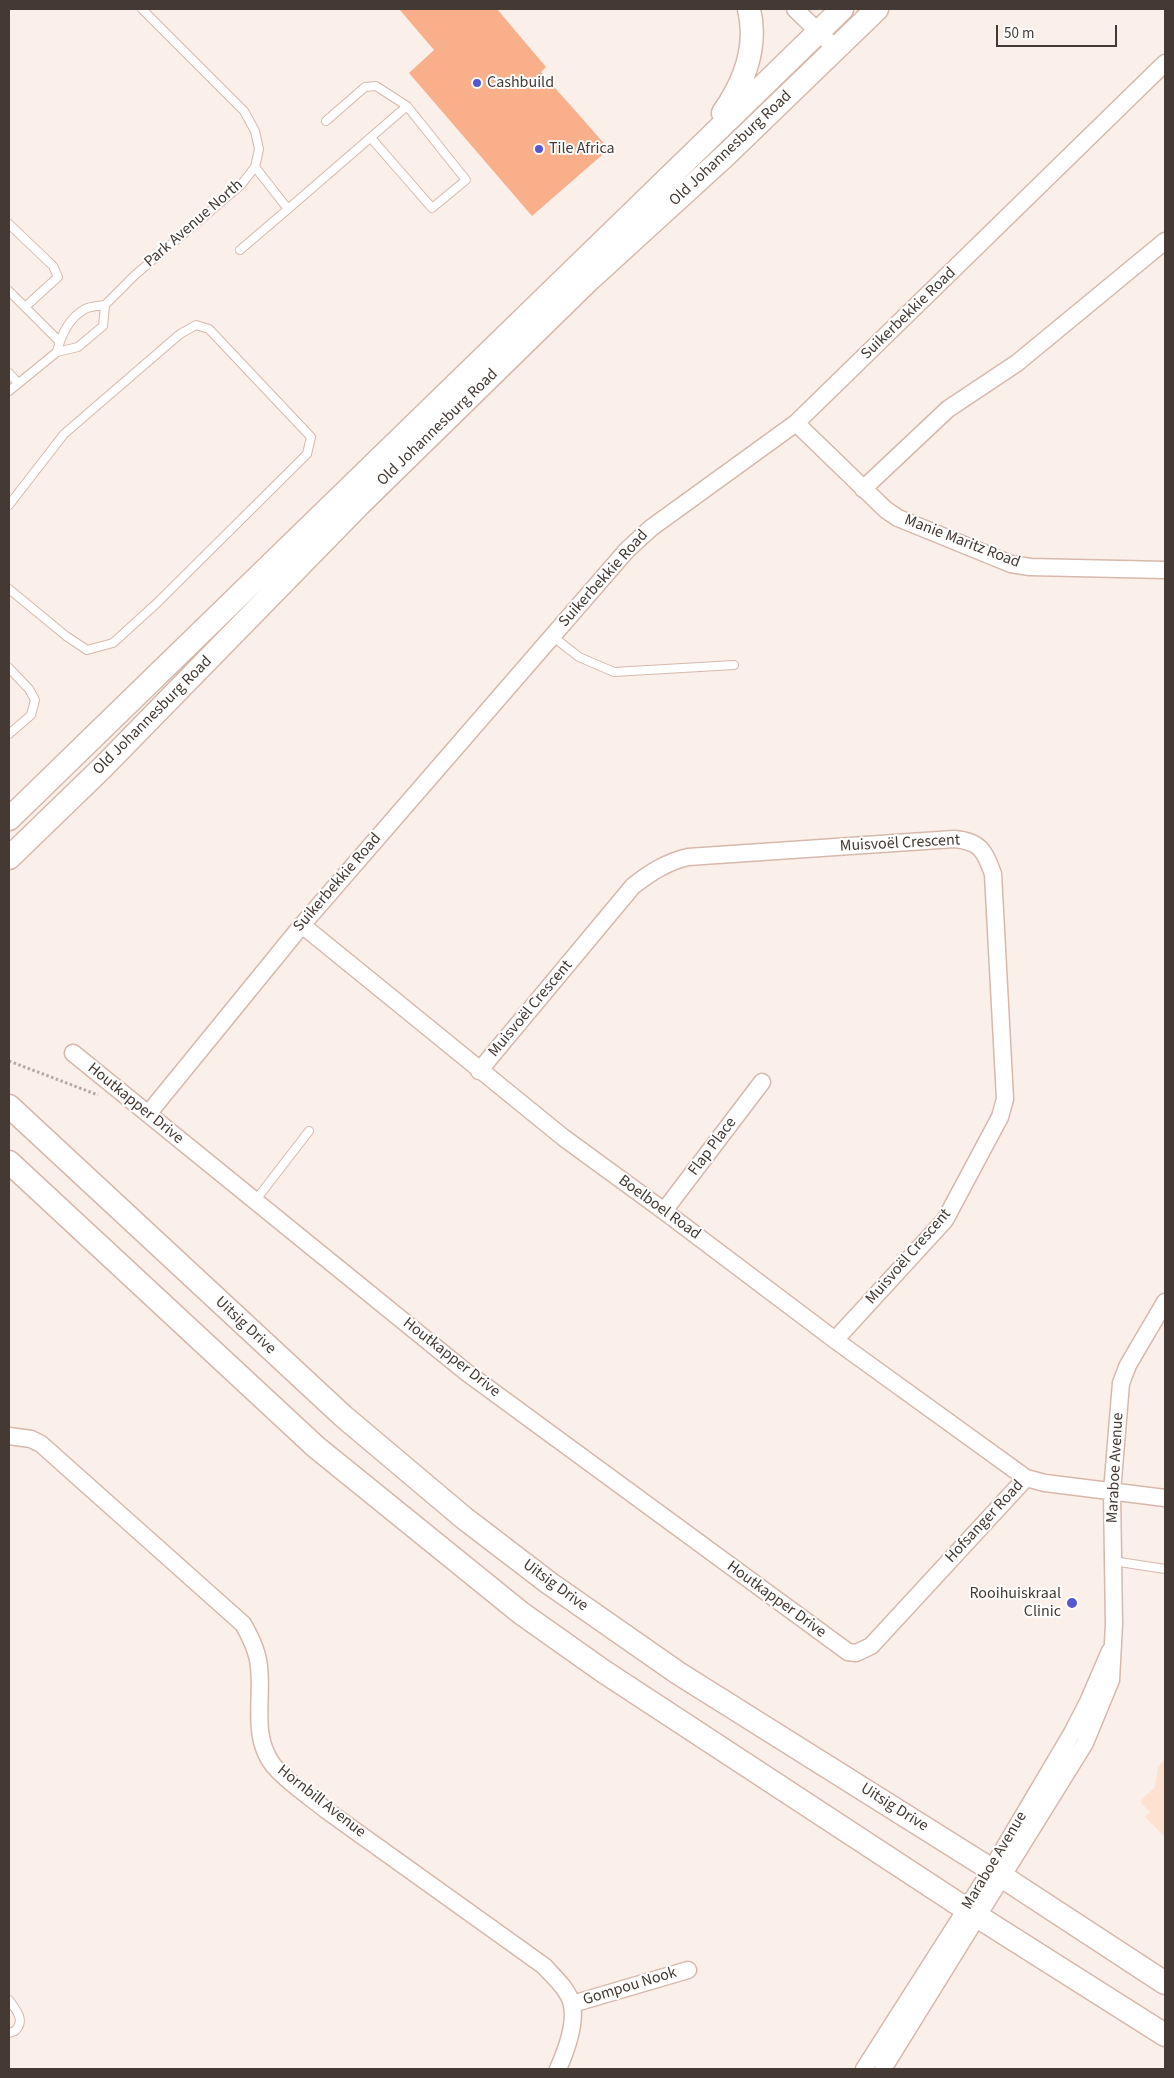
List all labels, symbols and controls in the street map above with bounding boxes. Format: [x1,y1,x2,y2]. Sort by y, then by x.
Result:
scale bar [999,15,1120,47]
text: 50 m [1004,23,1034,44]
place label: Cashbuild [487,73,554,93]
marker: Cashbuild [471,77,483,89]
street label: Old Johannesburg Road [666,87,796,211]
place label: Tile Africa [549,139,615,159]
marker: Tile Africa [533,143,545,155]
street label: Park Avenue North [141,176,247,272]
street label: Suikerbekkie Road [858,264,960,364]
street label: Old Johannesburg Road [374,365,502,491]
street label: Manie Maritz Road [901,511,1023,573]
street label: Suikerbekkie Road [555,526,653,632]
street label: Old Johannesburg Road [89,652,217,780]
street label: Suikerbekkie Road [290,830,386,936]
street label: Muisvoël Crescent [839,831,961,857]
street label: Muisvoël Crescent [485,957,577,1061]
street label: Houtkapper Drive [83,1059,187,1149]
street label: Flap Place [685,1114,741,1180]
street label: Boelboel Road [614,1172,704,1244]
street label: Muisvoël Crescent [862,1205,956,1309]
street label: Uitsig Drive [211,1293,279,1359]
street label: Houtkapper Drive [399,1314,503,1402]
street label: Maraboe Avenue [1104,1412,1128,1524]
street label: Hofsanger Road [942,1477,1028,1567]
street label: Uitsig Drive [519,1556,591,1616]
street label: Houtkapper Drive [723,1558,829,1642]
place label: Rooihuiskraal Clinic [969,1584,1061,1622]
marker: Rooihuiskraal Clinic [1065,1596,1079,1610]
street label: Hornbill Avenue [273,1762,369,1842]
street label: Uitsig Drive [857,1780,931,1836]
street label: Maraboe Avenue [958,1809,1032,1913]
street label: Gompou Nook [581,1964,679,2010]

